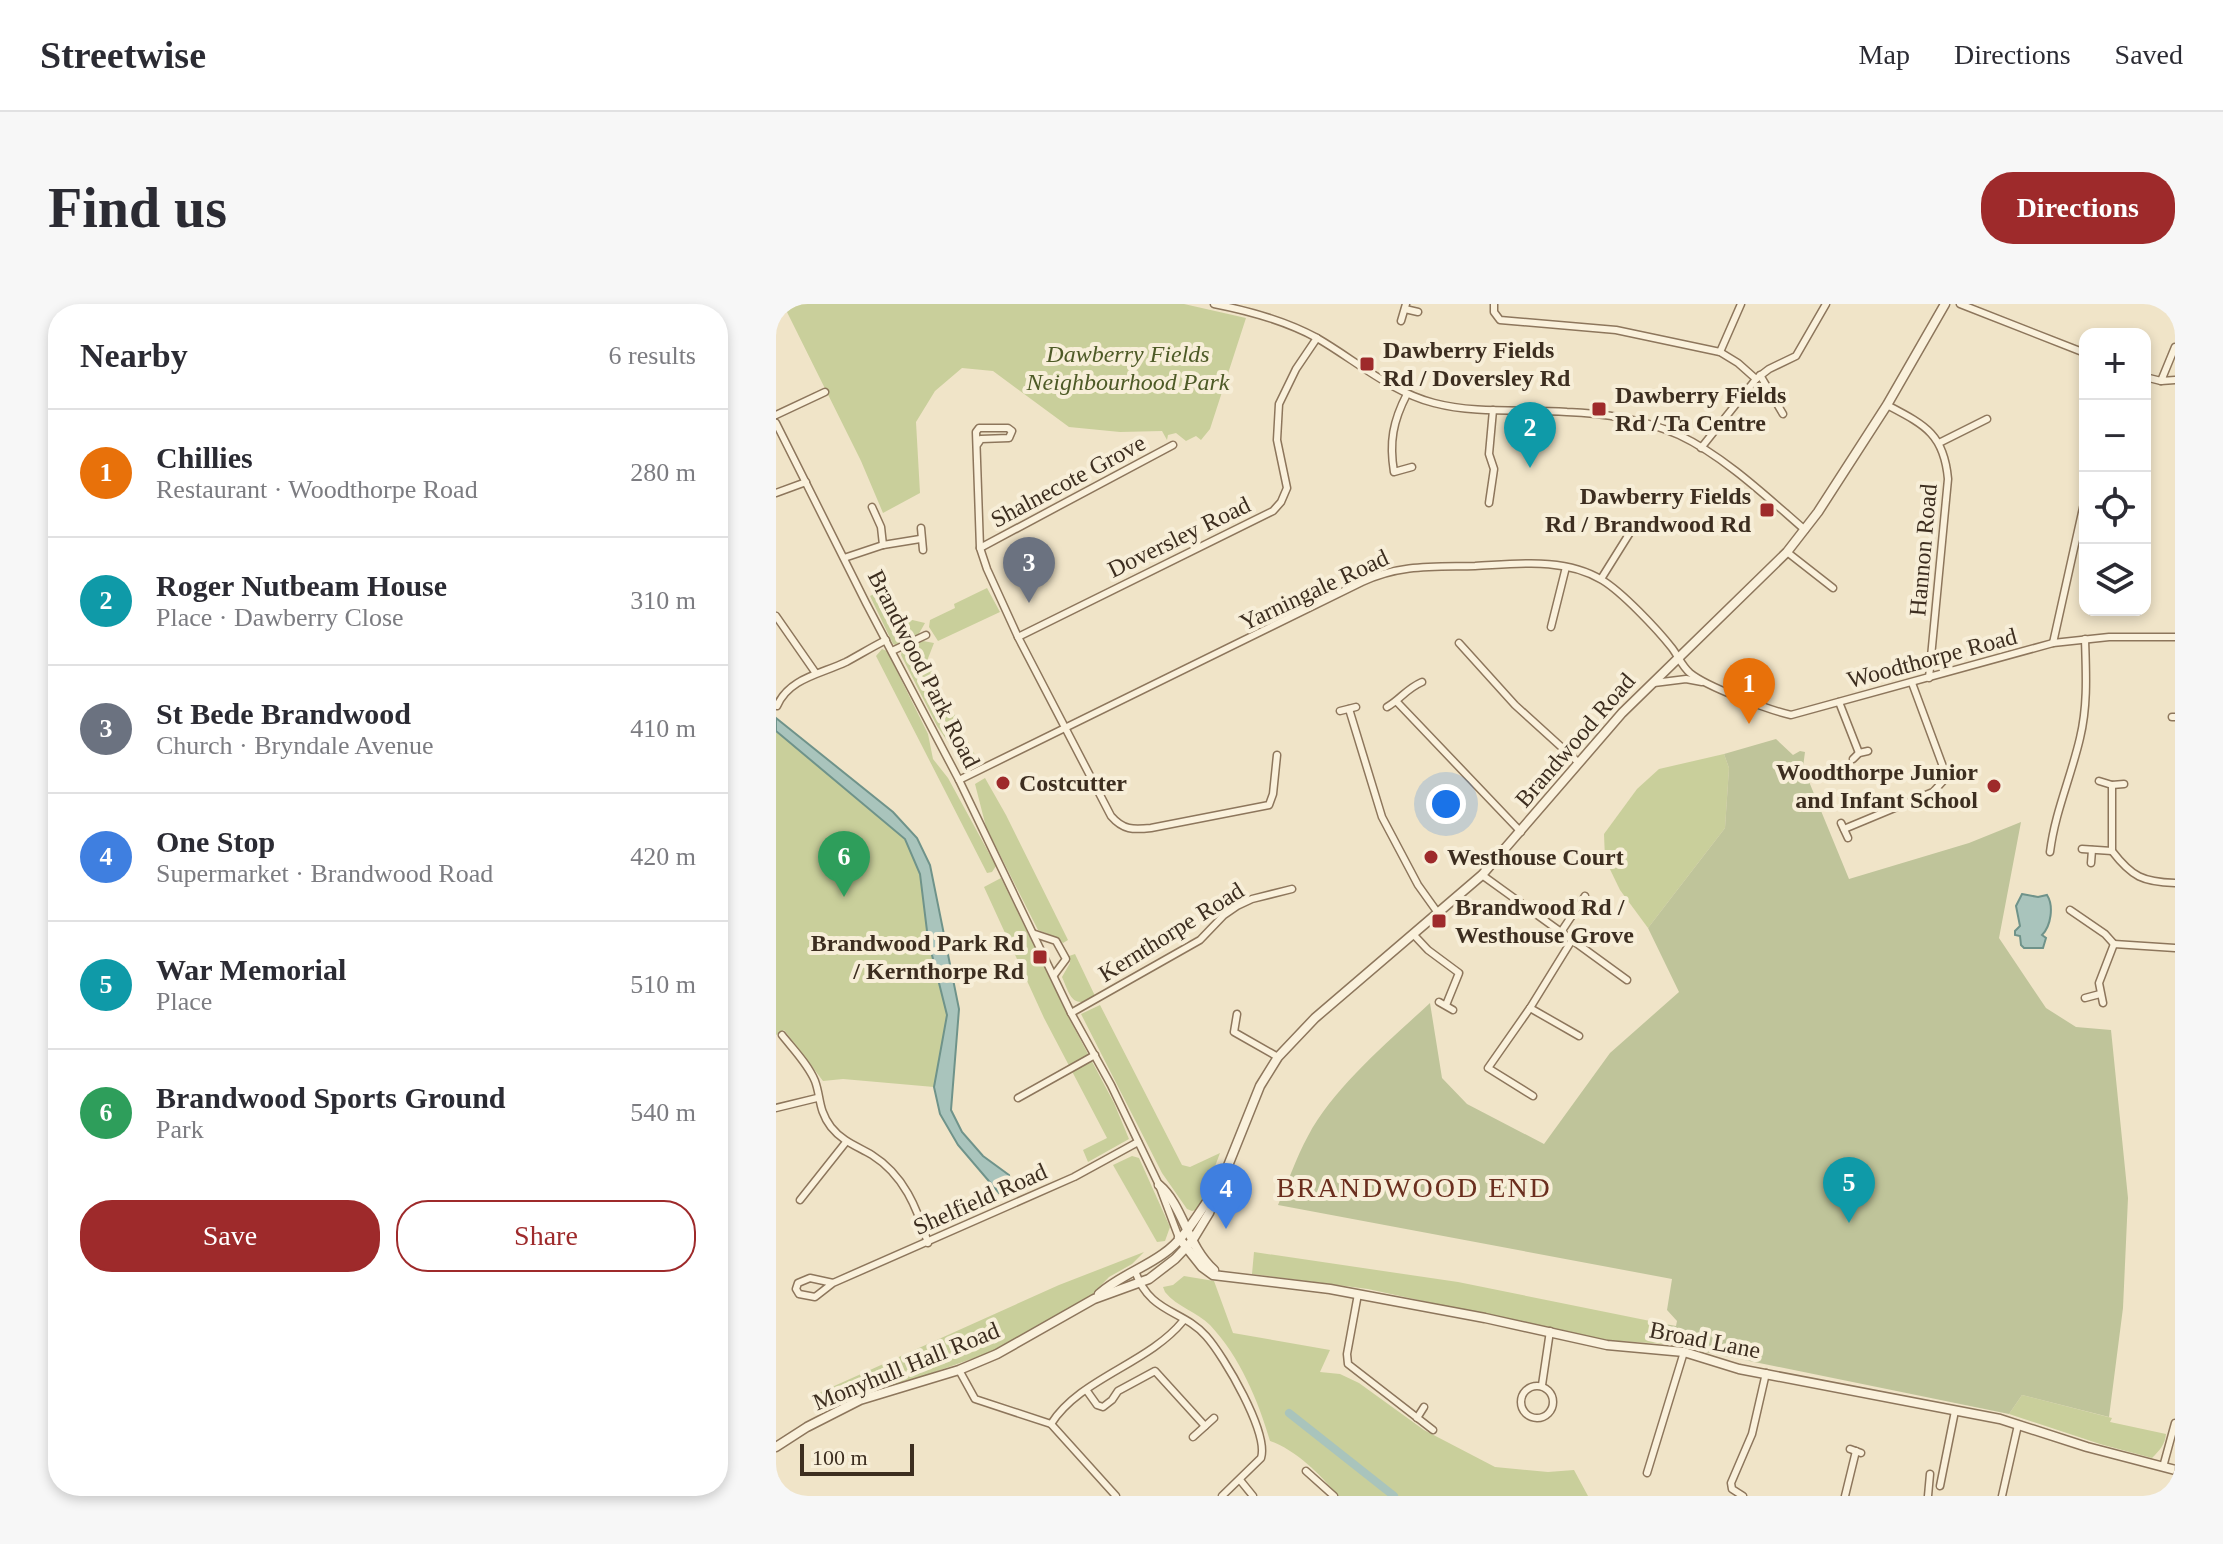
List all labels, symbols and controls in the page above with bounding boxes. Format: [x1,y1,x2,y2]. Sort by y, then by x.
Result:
text: Streetwise [40,34,206,76]
text: Map [1859,39,1910,70]
text: Directions [1954,39,2071,70]
text: Saved [2115,39,2183,70]
button: Directions [1981,172,2175,244]
text: Find us [48,177,227,239]
map controls [2079,328,2151,616]
button: + [2079,328,2151,400]
text: Nearby [80,337,188,374]
place label: Dawberry Fields Rd / Doversley Rd [1383,337,1571,391]
text: 6 results [609,341,696,370]
park label: Dawberry Fields Neighbourhood Park [1026,341,1230,395]
marker: Dawberry Fields Rd / Doversley Rd [1358,355,1376,373]
place label: Dawberry Fields Rd / Ta Centre [1615,382,1786,436]
marker: Dawberry Fields Rd / Ta Centre [1590,400,1608,418]
button: − [2079,400,2151,472]
pin: 2 [1504,402,1556,468]
street label: Shalnecote Grove [986,429,1150,533]
text: Chillies [156,441,253,474]
text: 1 [100,458,113,487]
text: 280 m [630,458,696,487]
button: locate [2079,472,2151,544]
text: Restaurant · Woodthorpe Road [156,475,478,504]
place label: Dawberry Fields Rd / Brandwood Rd [1545,483,1752,537]
street label: Hannon Road [1904,483,1942,617]
street label: Doversley Road [1104,491,1254,583]
marker: Dawberry Fields Rd / Brandwood Rd [1758,501,1776,519]
pin: 3 [1003,537,1055,603]
street label: Yarningale Road [1236,544,1392,636]
button: layers [2079,544,2151,616]
street label: Brandwood Park Road [863,566,985,772]
text: Roger Nutbeam House [156,569,447,602]
text: 2 [100,586,113,615]
text: 310 m [630,586,696,615]
text: Place · Dawberry Close [156,603,404,632]
street label: Woodthorpe Road [1844,623,2020,693]
pin: 1 [1723,658,1775,724]
street label: Brandwood Road [1510,668,1640,812]
text: St Bede Brandwood [156,697,411,730]
text: 3 [100,714,113,743]
text: 410 m [630,714,696,743]
text: Church · Bryndale Avenue [156,731,434,760]
place label: Woodthorpe Junior and Infant School [1776,759,1978,813]
place label: Costcutter [1019,770,1127,796]
marker: Costcutter [994,774,1012,792]
marker: Woodthorpe Junior and Infant School [1985,777,2003,795]
your location [1426,784,1466,824]
text: One Stop [156,825,275,858]
pin: 6 [818,831,870,897]
text: 4 [100,842,113,871]
text: 420 m [630,842,696,871]
place label: Westhouse Court [1447,844,1624,870]
marker: Westhouse Court [1422,848,1440,866]
text: Supermarket · Brandwood Road [156,859,493,888]
street label: Kernthorpe Road [1094,877,1248,987]
place label: Brandwood Rd / Westhouse Grove [1455,894,1634,948]
marker: Brandwood Rd / Westhouse Grove [1430,912,1448,930]
place label: Brandwood Park Rd / Kernthorpe Rd [811,930,1025,984]
marker: Brandwood Park Rd / Kernthorpe Rd [1031,948,1049,966]
text: War Memorial [156,953,346,986]
text: 5 [100,970,113,999]
text: 510 m [630,970,696,999]
text: Place [156,987,212,1016]
text: Brandwood Sports Ground [156,1081,506,1114]
text: 6 [100,1098,113,1127]
text: 540 m [630,1098,696,1127]
text: Park [156,1115,204,1144]
pin: 5 [1823,1157,1875,1223]
street label: Shelfield Road [909,1158,1051,1240]
pin: 4 [1200,1163,1252,1229]
district label: BRANDWOOD END [1276,1172,1552,1203]
button: Save [80,1200,380,1272]
button: Share [396,1200,696,1272]
street label: Broad Lane [1647,1316,1763,1364]
street label: Monyhull Hall Road [809,1317,1003,1415]
scale bar [800,1440,914,1476]
text: 100 m [812,1445,868,1470]

